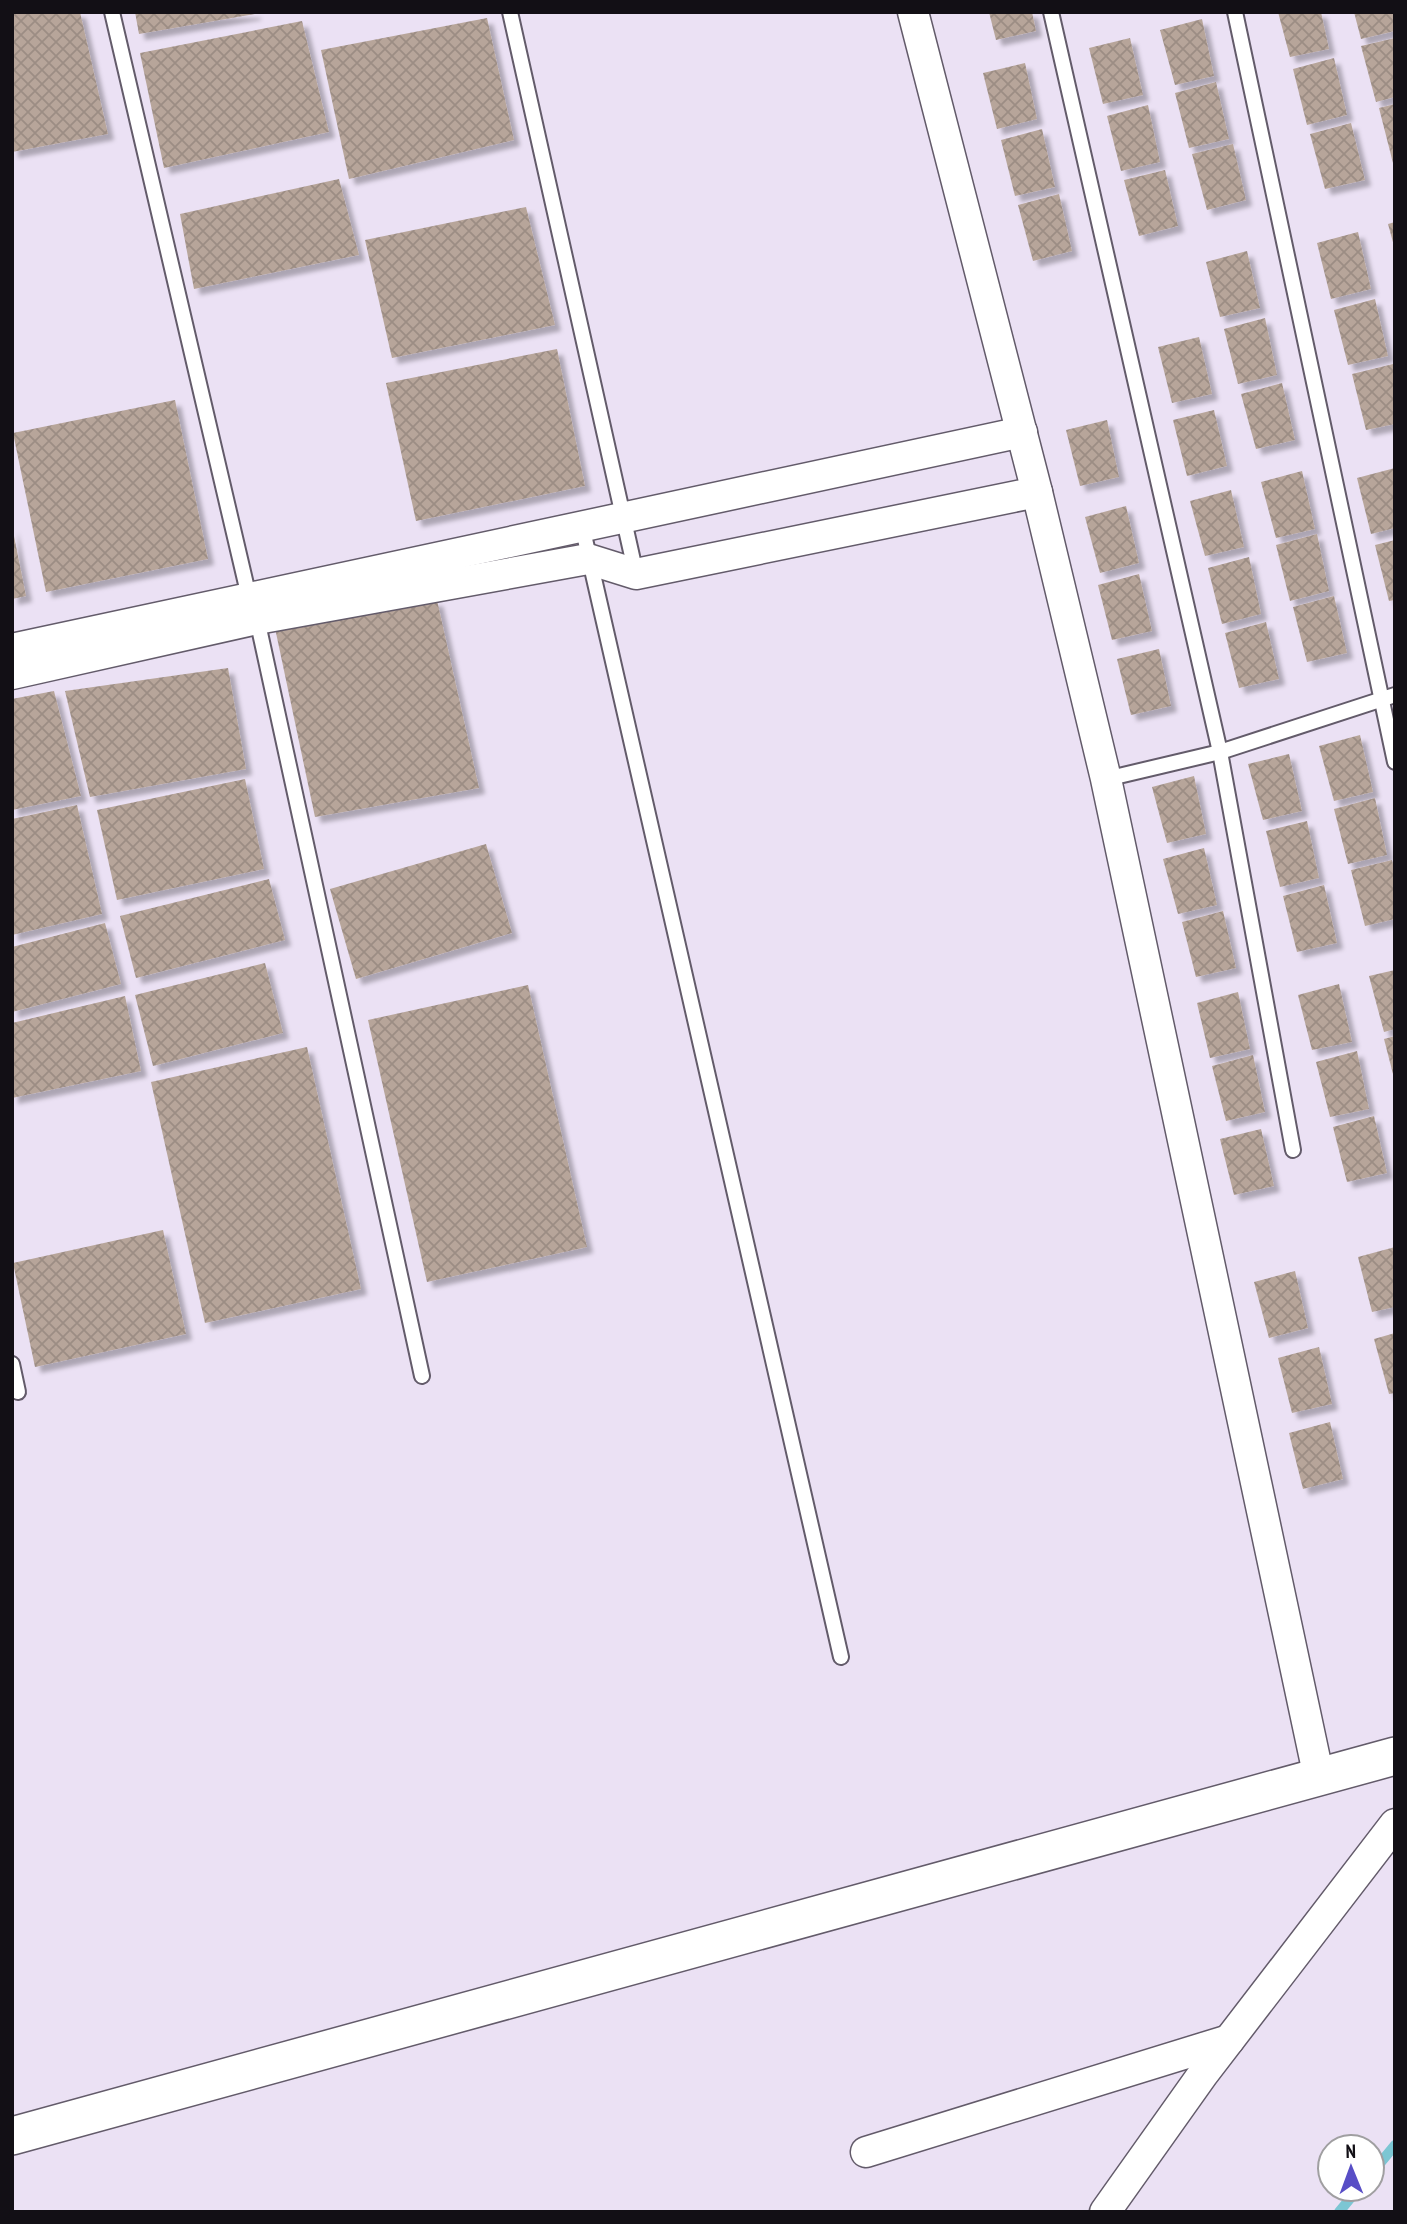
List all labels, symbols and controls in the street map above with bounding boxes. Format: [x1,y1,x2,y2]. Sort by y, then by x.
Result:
north arrow [1316,2133,1386,2203]
text: N [1345,2139,1356,2163]

